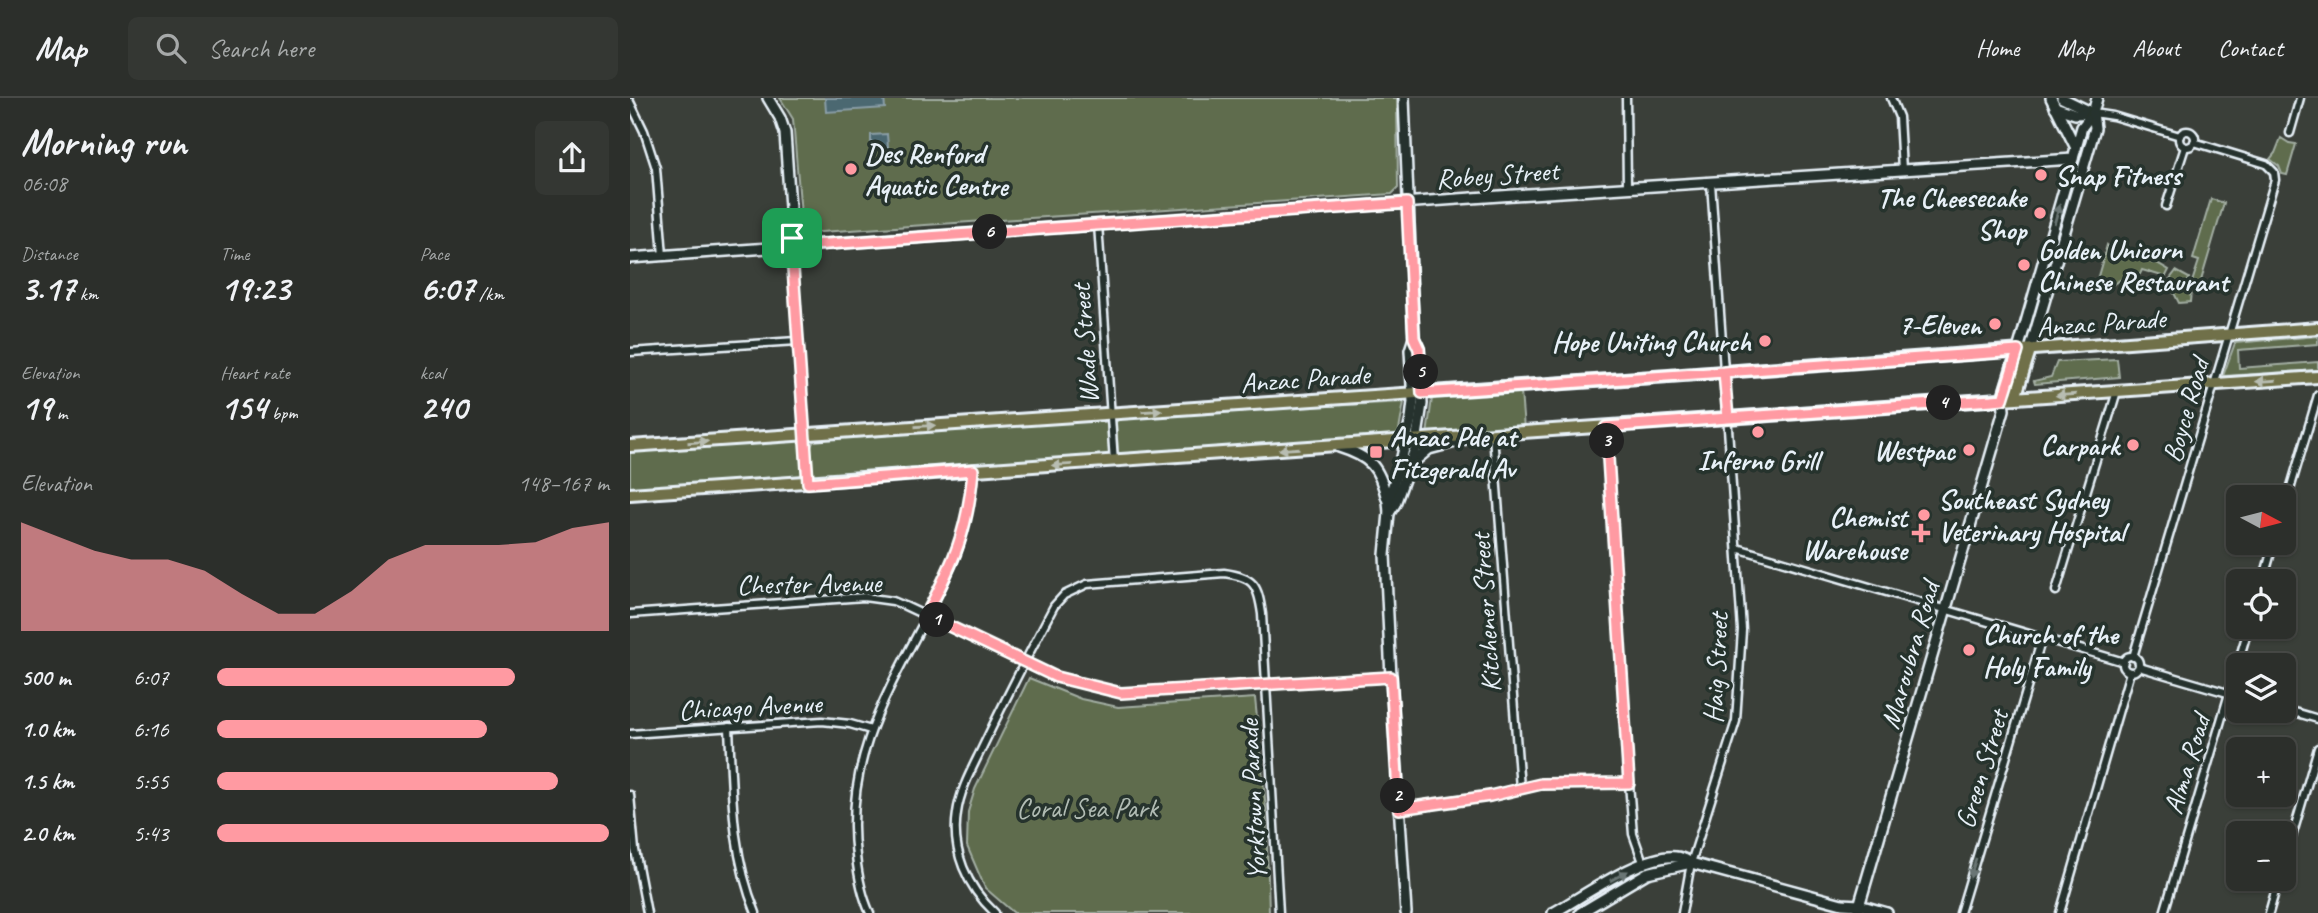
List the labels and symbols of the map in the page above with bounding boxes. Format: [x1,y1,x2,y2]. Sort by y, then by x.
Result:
place label: Des Renford Aquatic Centre [865,136,1010,203]
street label: Robey Street [1435,153,1562,196]
place label: Snap Fitness [2055,158,2184,193]
marker: Des Renford Aquatic Centre [843,161,859,177]
marker: Snap Fitness [2033,167,2049,183]
place label: The Cheesecake Shop [1877,180,2029,247]
one-way arrow [2052,203,2062,224]
marker: The Cheesecake Shop [2032,205,2048,221]
pin [762,208,822,268]
pin: 6 [972,214,1008,250]
place label: Golden Unicorn Chinese Restaurant [2038,232,2232,299]
marker: Golden Unicorn Chinese Restaurant [2016,257,2032,273]
street label: Wade Street [1063,280,1106,405]
street label: Anzac Parade [2035,300,2169,344]
place label: 7-Eleven [1899,307,1983,342]
marker: 7-Eleven [1987,316,2003,332]
place label: Hope Uniting Church [1552,324,1752,359]
marker: Hope Uniting Church [1757,333,1773,349]
street label: Boyce Road [2154,350,2218,466]
pin: 5 [1404,354,1438,390]
street label: Anzac Parade [1239,356,1373,400]
one-way arrow [2255,376,2277,387]
pin: 4 [1926,386,1962,420]
one-way arrow [2055,390,2077,401]
one-way arrow [1141,405,1163,416]
place label: Anzac Pde at Fitzgerald Av [1390,419,1520,486]
one-way arrow [914,421,936,432]
pin: 3 [1590,424,1625,458]
marker: Inferno Grill [1750,424,1766,440]
place label: Carpark [2040,428,2122,463]
place label: Westpac [1874,433,1957,468]
one-way arrow [687,436,709,447]
marker: Carpark [2125,437,2141,453]
marker: Westpac [1961,442,1977,458]
place label: Inferno Grill [1698,443,1825,478]
one-way arrow [1278,444,1300,455]
marker: Anzac Pde at Fitzgerald Av [1368,444,1384,460]
one-way arrow [1051,459,1073,470]
place label: Southeast Sydney Veterinary Hospital [1938,482,2130,550]
north arrow [2226,485,2296,555]
place label: Chemist Warehouse [1802,500,1910,567]
marker: Southeast Sydney Veterinary Hospital [1916,507,1932,523]
marker: Chemist Warehouse [1913,525,1929,541]
street label: Kitchener Street [1462,530,1509,694]
street label: Chester Avenue [736,565,883,602]
street label: Maroubra Road [1872,574,1948,733]
pin: 1 [920,602,954,638]
street label: Haig Street [1695,609,1736,724]
place label: Church of the Holy Family [1983,617,2121,685]
marker: Church of the Holy Family [1961,642,1977,658]
street label: Chicago Avenue [677,685,824,728]
street label: Green Street [1947,703,2017,832]
street label: Alma Road [2155,706,2219,818]
street label: Yorktown Parade [1231,717,1274,881]
pin: 2 [1380,778,1416,814]
park label: Coral Sea Park [1016,790,1159,825]
one-way arrow [1968,857,1978,878]
one-way arrow [1610,870,1629,882]

